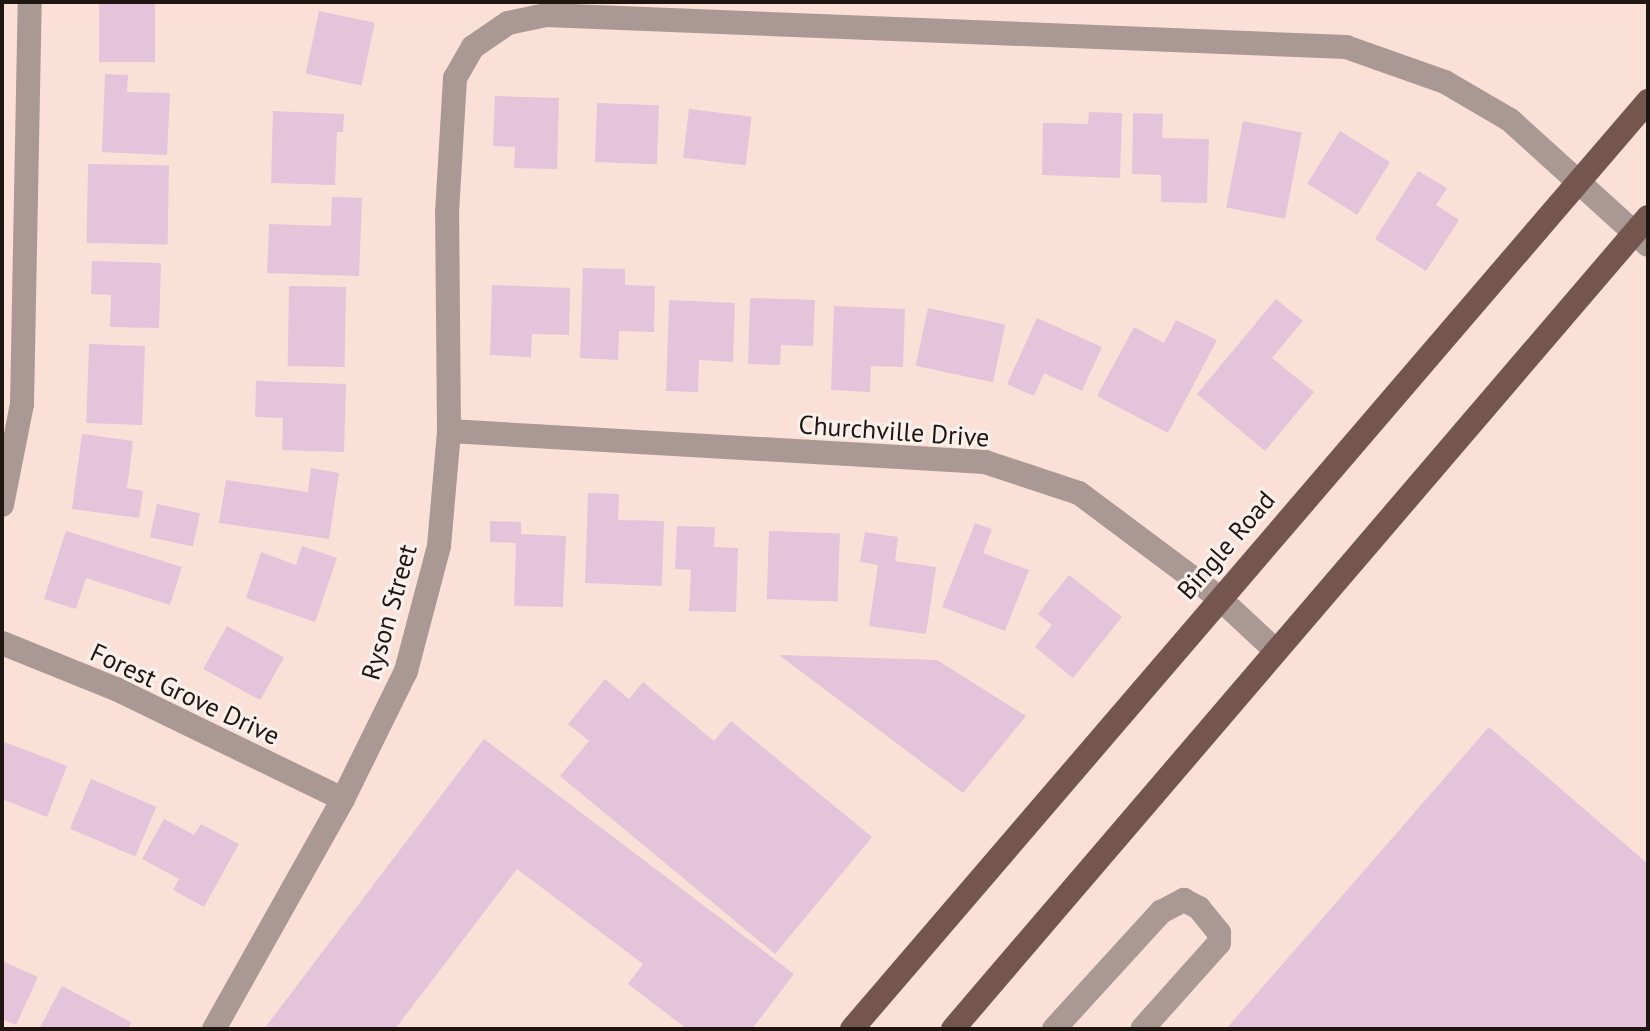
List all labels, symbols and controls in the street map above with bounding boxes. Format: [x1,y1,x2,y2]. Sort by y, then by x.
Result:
street label: Churchville Drive [798,409,990,453]
street label: Bingle Road [1171,485,1281,605]
street label: Ryson Street [355,541,423,683]
street label: Forest Grove Drive [85,637,285,751]

